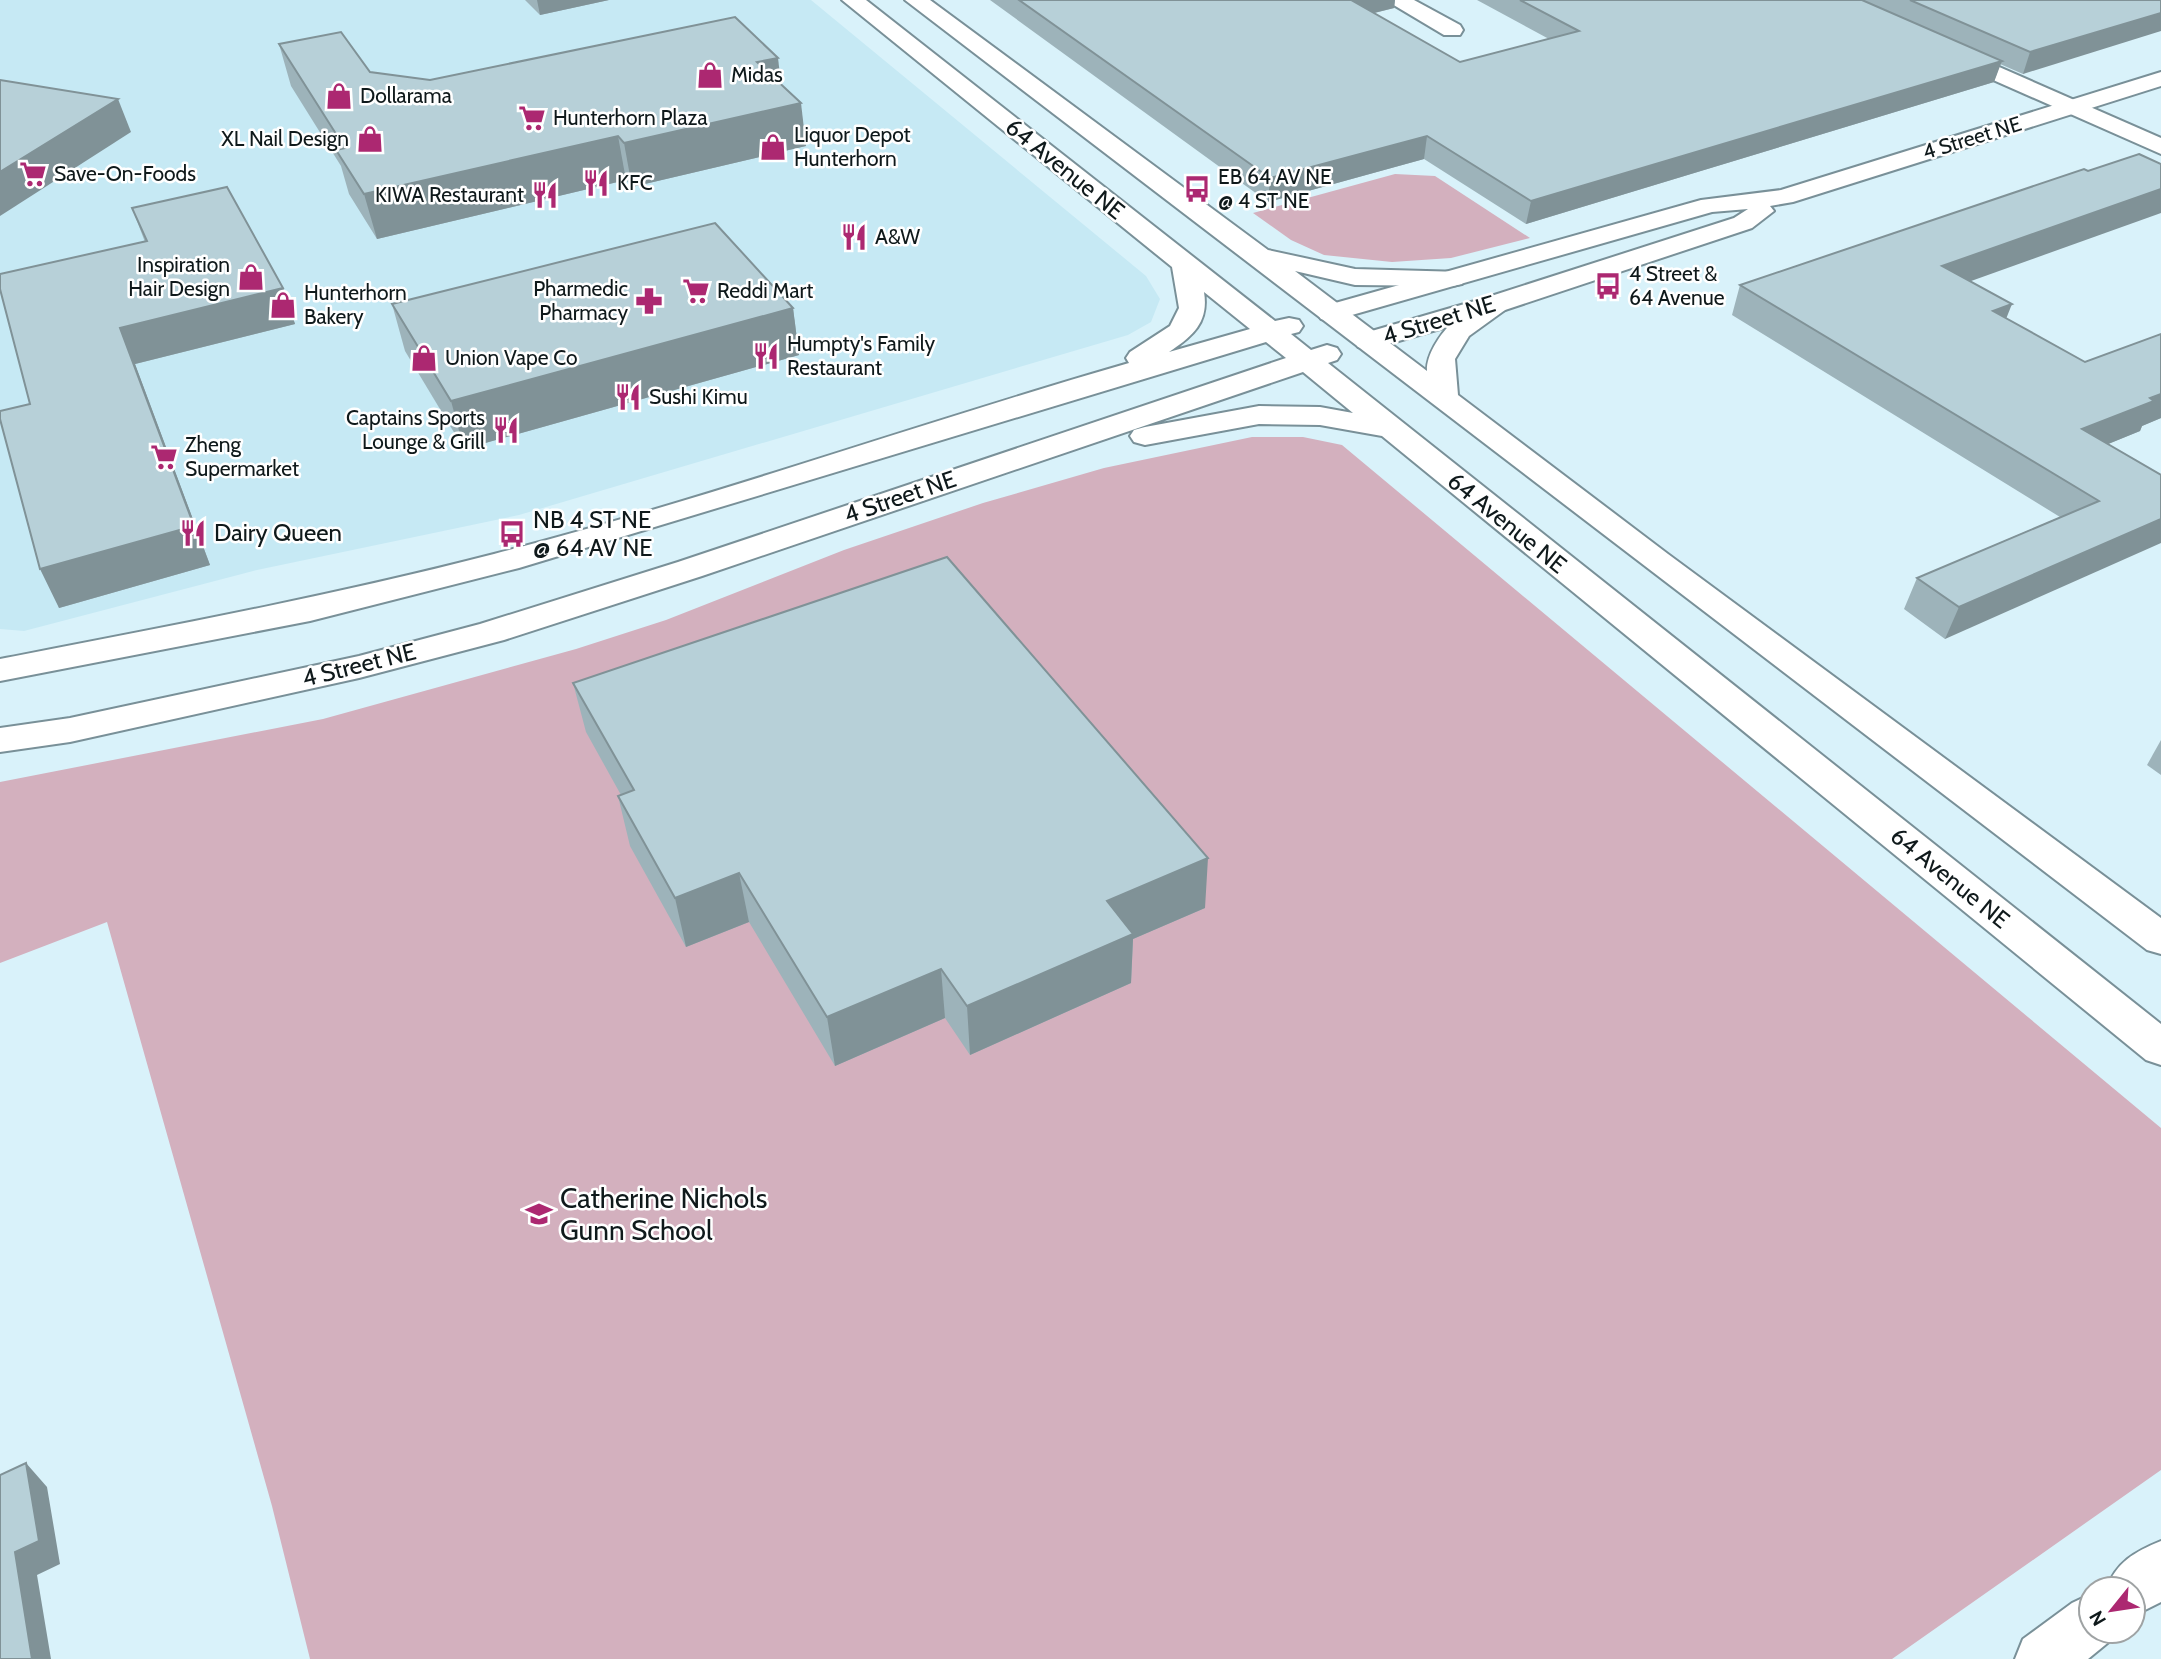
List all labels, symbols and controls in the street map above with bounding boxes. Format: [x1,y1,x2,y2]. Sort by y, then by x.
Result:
shop icon: Midas [695,60,725,90]
place label: Midas [731,62,783,87]
shop icon: Dollarama [324,81,354,111]
place label: Dollarama [360,83,452,108]
supermarket icon: Hunterhorn Plaza [517,103,547,133]
place label: Hunterhorn Plaza [553,105,708,130]
street label: 4 Street NE [1919,111,2024,164]
street label: 64 Avenue NE [1000,112,1131,225]
place label: Liquor Depot Hunterhorn [794,122,911,171]
shop icon: XL Nail Design [355,124,385,154]
place label: XL Nail Design [221,126,349,151]
shop icon: Liquor Depot Hunterhorn [758,132,788,162]
supermarket icon: Save-On-Foods [18,159,48,189]
place label: Save-On-Foods [54,161,196,186]
place label: EB 64 AV NE @ 4 ST NE [1218,164,1332,213]
restaurant icon: KFC [581,168,611,198]
place label: KFC [617,170,653,195]
bus stop icon: EB 64 AV NE @ 4 ST NE [1182,174,1212,204]
restaurant icon: KIWA Restaurant [530,180,560,210]
place label: KIWA Restaurant [375,182,524,207]
restaurant icon: A&W [839,222,869,252]
place label: A&W [875,224,920,249]
place label: Inspiration Hair Design [128,252,230,301]
place label: 4 Street & 64 Avenue [1629,261,1725,310]
shop icon: Inspiration Hair Design [236,262,266,292]
bus stop icon: 4 Street & 64 Avenue [1593,271,1623,301]
place label: Pharmedic Pharmacy [533,276,628,325]
supermarket icon: Reddi Mart [681,276,711,306]
place label: Reddi Mart [717,278,813,303]
place label: Hunterhorn Bakery [304,280,407,329]
pharmacy icon: Pharmedic Pharmacy [634,286,664,316]
street label: 4 Street NE [1379,289,1499,350]
shop icon: Hunterhorn Bakery [268,290,298,320]
place label: Humpty's Family Restaurant [787,331,936,380]
restaurant icon: Humpty's Family Restaurant [751,341,781,371]
shop icon: Union Vape Co [409,343,439,373]
place label: Union Vape Co [445,345,578,370]
restaurant icon: Sushi Kimu [613,382,643,412]
place label: Sushi Kimu [649,384,748,409]
place label: Captains Sports Lounge & Grill [346,405,485,454]
restaurant icon: Captains Sports Lounge & Grill [491,415,521,445]
place label: Zheng Supermarket [185,432,299,481]
supermarket icon: Zheng Supermarket [149,442,179,472]
street label: 4 Street NE [840,464,960,529]
street label: 64 Avenue NE [1442,466,1573,579]
place label: NB 4 ST NE @ 64 AV NE [533,505,653,562]
restaurant icon: Dairy Queen [178,518,208,548]
place label: Dairy Queen [214,518,342,547]
bus stop icon: NB 4 ST NE @ 64 AV NE [497,519,527,549]
street label: 4 Street NE [299,636,419,693]
street label: 64 Avenue NE [1885,821,2016,934]
place label: Catherine Nichols Gunn School [560,1181,767,1247]
school or university icon: Catherine Nichols Gunn School [524,1199,554,1229]
north arrow [2077,1575,2147,1645]
text: N [2084,1607,2111,1630]

